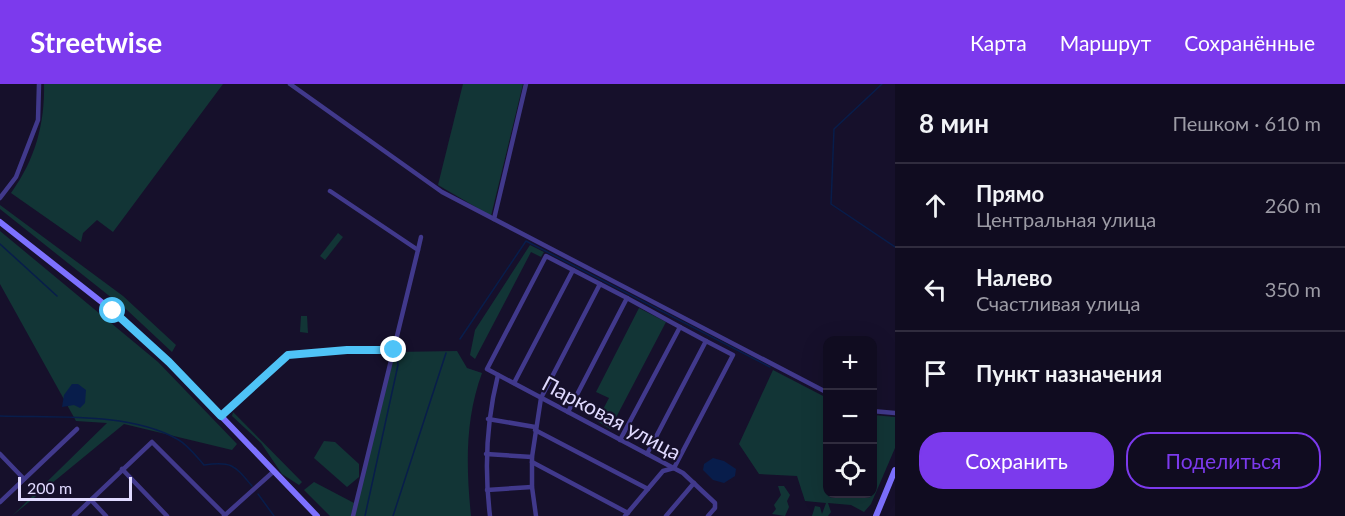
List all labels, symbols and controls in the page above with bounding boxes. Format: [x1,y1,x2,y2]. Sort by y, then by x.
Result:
text: Streetwise [30,25,162,59]
text: Карта [970,30,1027,55]
text: Маршрут [1060,30,1151,55]
text: Сохранённые [1184,30,1315,55]
text: 8 мин [919,107,989,139]
text: Пешком · 610 m [1172,111,1321,135]
text: Прямо [976,180,1044,207]
icon: ahead [919,189,952,222]
text: 260 m [1265,193,1321,217]
text: Центральная улица [976,207,1156,231]
text: Налево [976,264,1052,291]
icon: left [919,273,952,306]
text: 350 m [1265,277,1321,301]
text: Счастливая улица [976,291,1140,315]
route start [99,297,125,323]
route end [380,336,406,362]
map controls [823,336,877,498]
button: + [823,336,877,390]
icon: arrive [919,357,952,390]
text: Пункт назначения [976,360,1162,387]
street label: Парковая улица [538,370,686,464]
button: − [823,390,877,444]
button: Сохранить [919,432,1114,489]
button: Поделиться [1126,432,1321,489]
button: locate [823,444,877,498]
scale bar [18,474,132,502]
text: 200 m [27,478,72,497]

